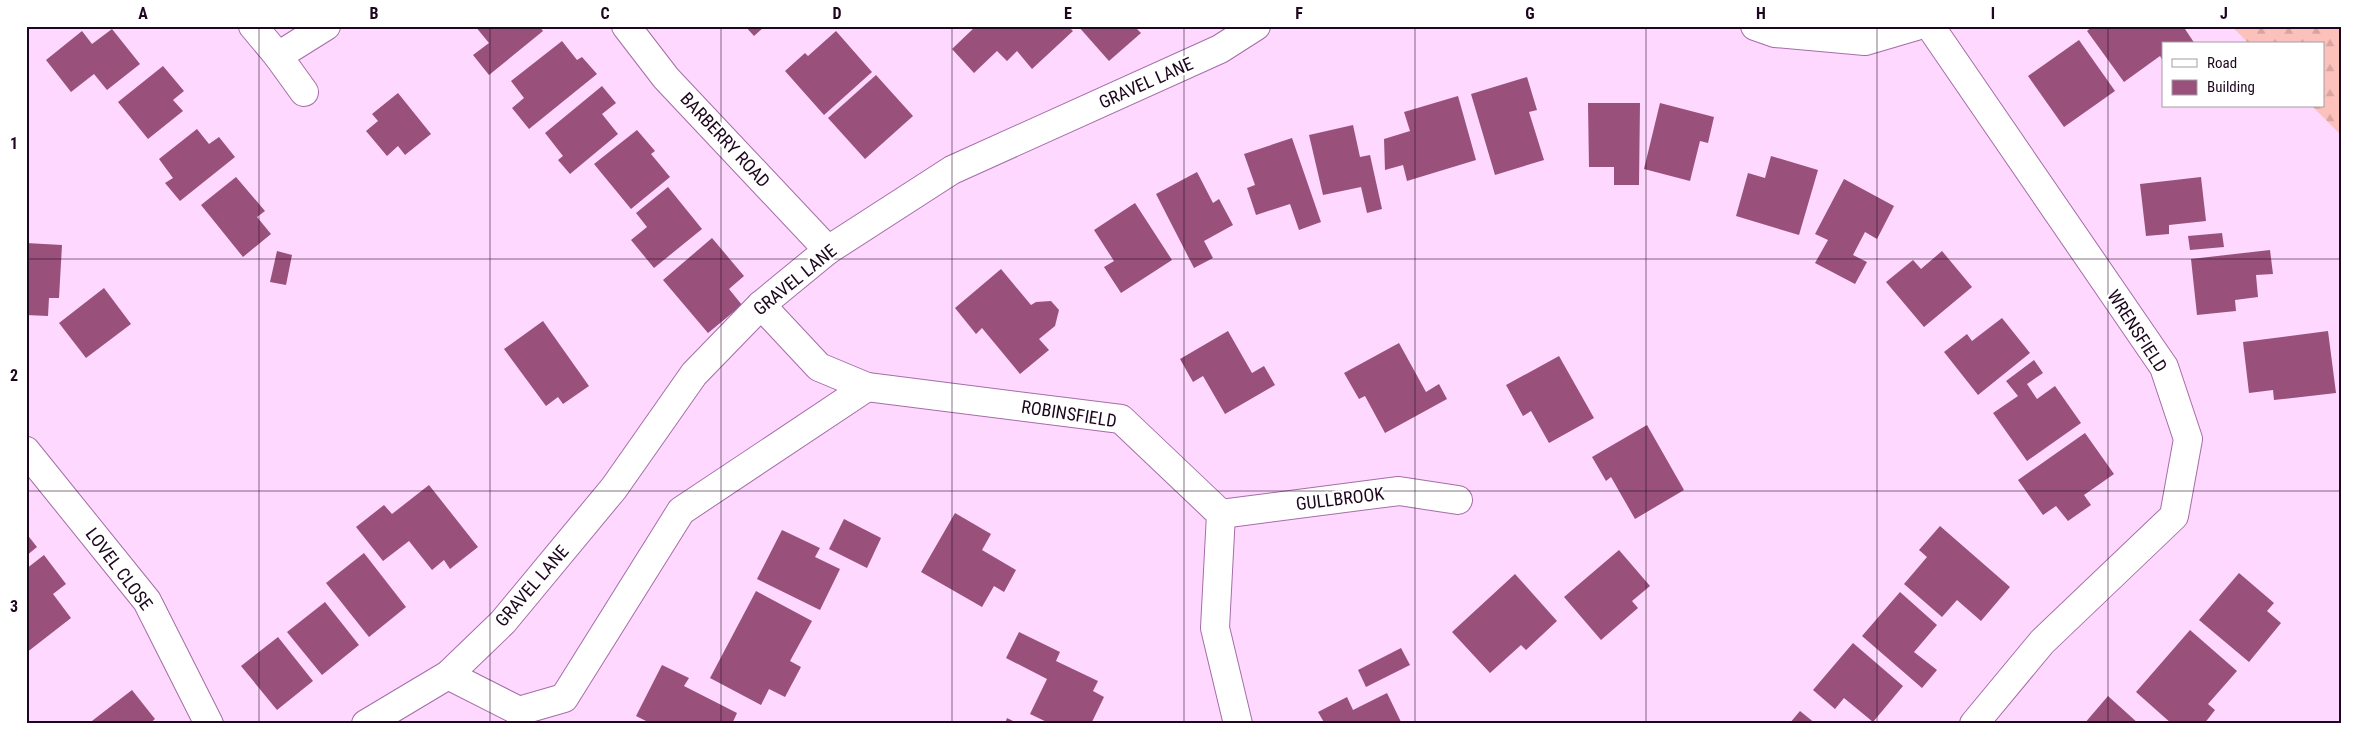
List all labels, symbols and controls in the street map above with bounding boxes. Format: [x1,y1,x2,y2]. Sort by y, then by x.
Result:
text: A [138,4,148,23]
text: B [370,4,379,23]
text: C [600,4,610,23]
text: D [832,4,842,23]
text: E [1064,4,1072,23]
text: F [1295,4,1303,23]
text: G [1525,4,1535,23]
text: H [1756,4,1766,23]
text: I [1991,4,1995,23]
text: J [2220,4,2228,23]
legend [2162,42,2324,108]
street label: GRAVEL LANE [1096,52,1196,113]
text: Road [2207,54,2237,72]
text: Building [2207,78,2255,96]
street label: BARBERRY ROAD [676,88,775,191]
text: 1 [10,134,18,153]
street label: GRAVEL LANE [749,240,840,319]
street label: WRENSFIELD [2103,286,2172,376]
text: 2 [10,366,18,385]
street label: ROBINSFIELD [1020,396,1118,431]
street label: GULLBROOK [1295,483,1385,514]
street label: LOVEL CLOSE [82,523,157,614]
street label: GRAVEL LANE [491,541,573,631]
text: 3 [10,597,18,616]

